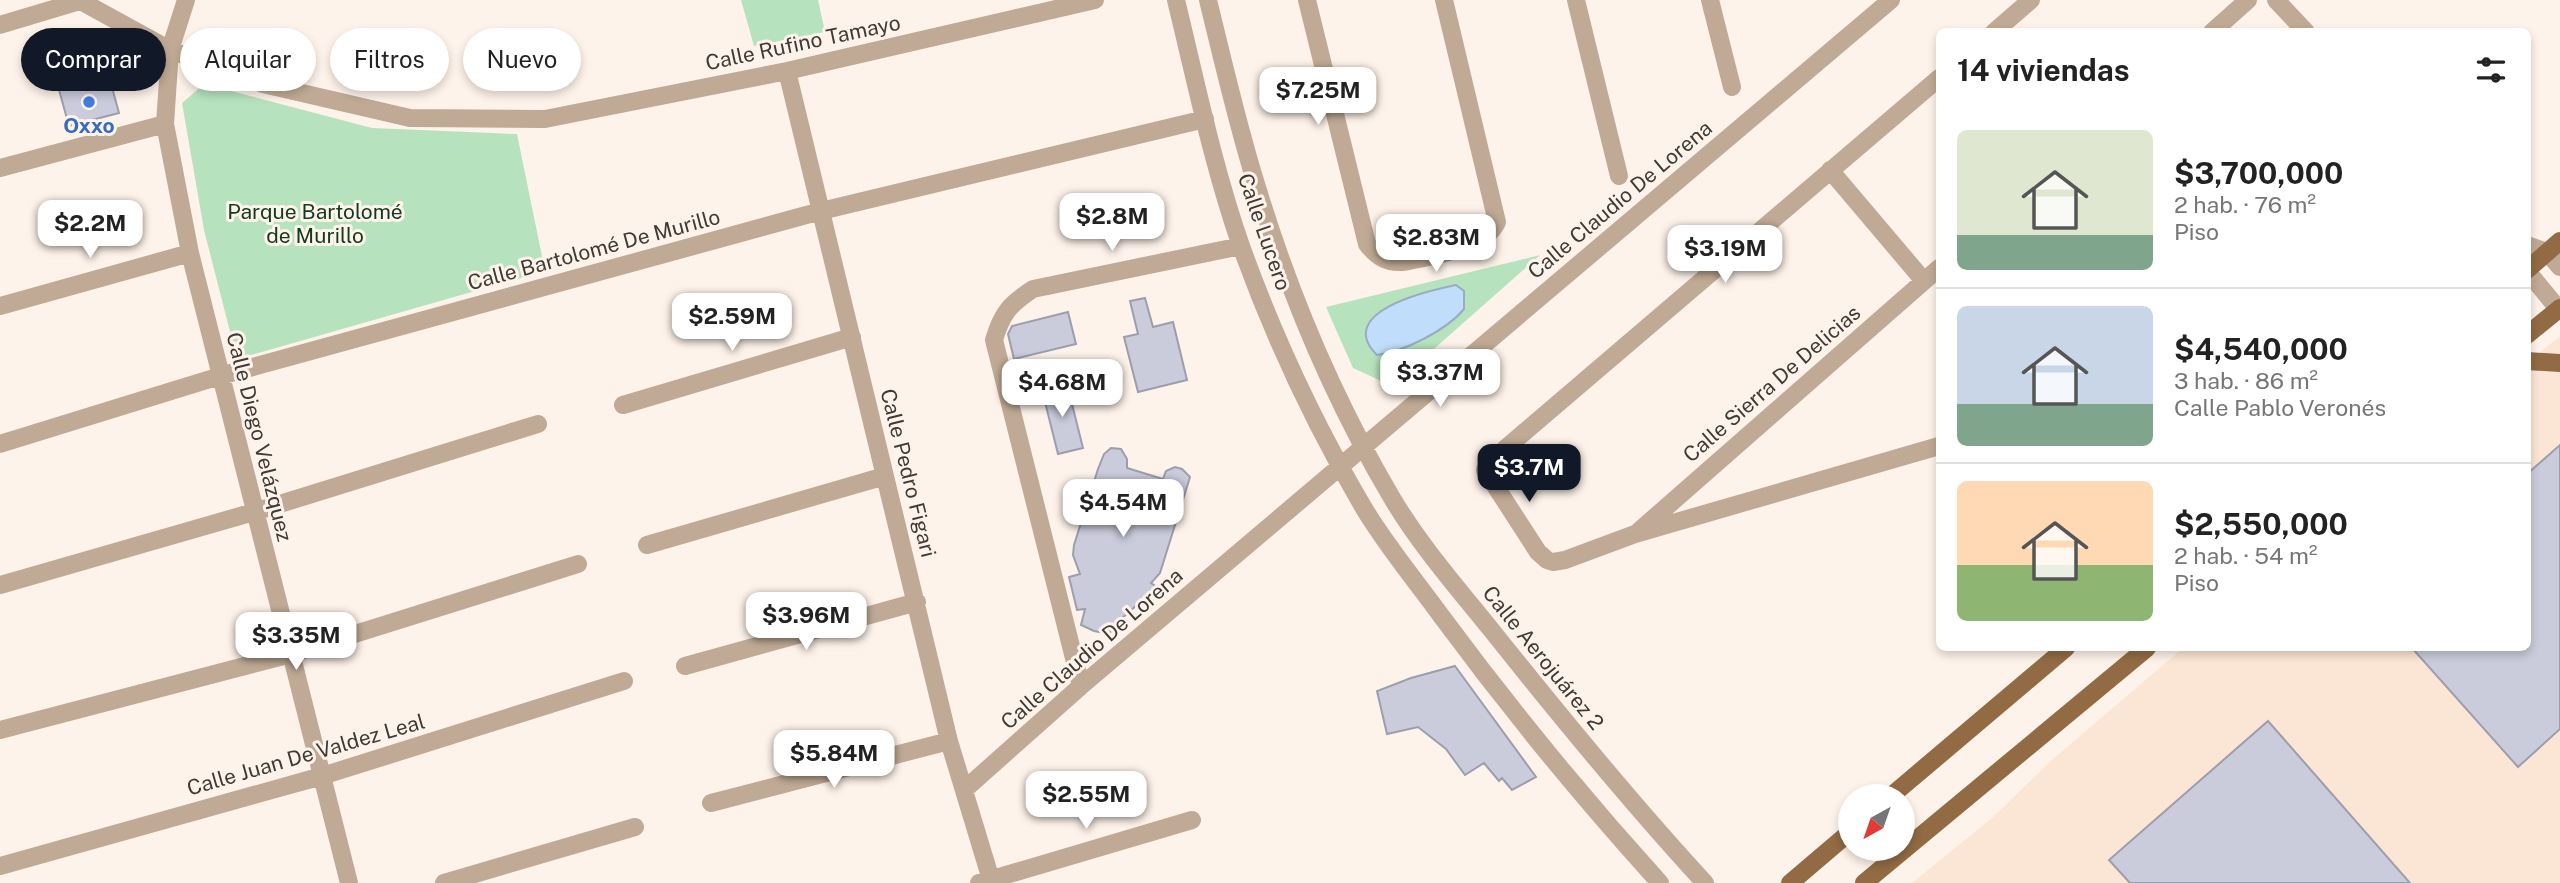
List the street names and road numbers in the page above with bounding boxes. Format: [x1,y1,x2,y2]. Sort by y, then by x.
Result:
street label: Calle Rufino Tamayo [703,10,903,75]
street label: Calle Claudio De Lorena [1523,115,1717,284]
street label: Calle Lucero [1233,170,1296,294]
street label: Calle Bartolomé De Murillo [465,204,723,295]
street label: Calle Sierra De Delicias [1678,300,1865,467]
street label: Calle Diego Velázquez [221,330,298,544]
street label: Calle Pedro Figari [875,386,942,560]
street label: Calle Claudio De Lorena [996,563,1188,734]
street label: Calle Aerojuárez 2 [1478,581,1609,735]
street label: Calle Juan De Valdez Leal [184,709,428,800]

